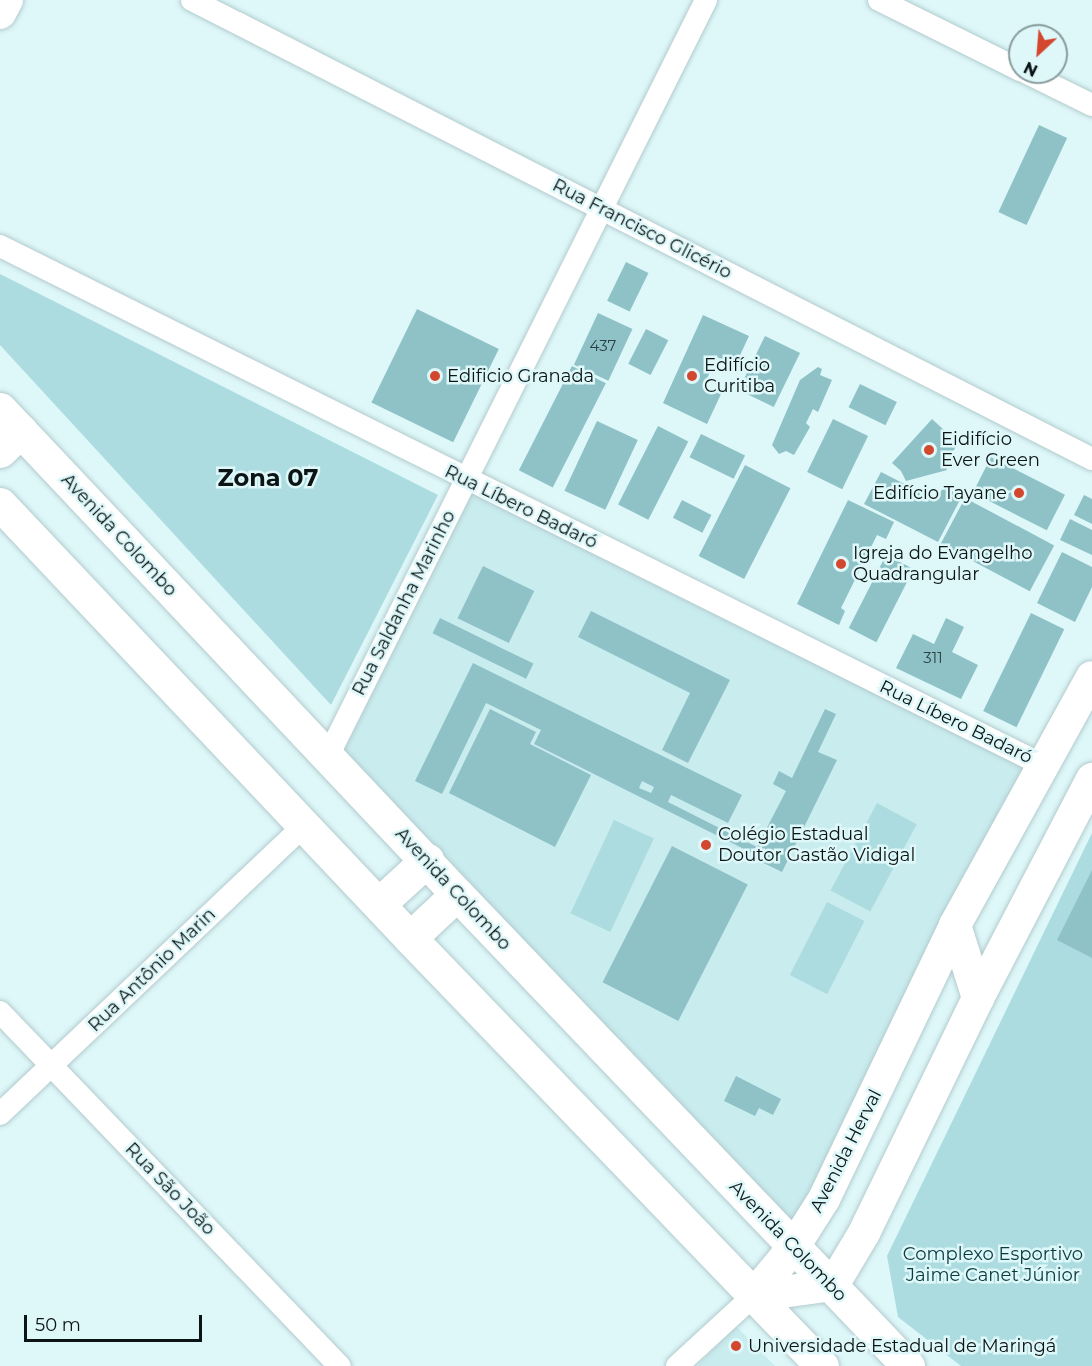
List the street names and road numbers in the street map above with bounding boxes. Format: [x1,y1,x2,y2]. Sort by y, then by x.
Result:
street label: Rua Francisco Glicério [549,174,735,284]
street label: Rua Líbero Badaró [441,461,601,553]
street label: Avenida Colombo [57,469,181,601]
street label: Rua Saldanha Marinho [348,507,460,699]
street label: Rua Líbero Badaró [876,676,1036,768]
street label: Avenida Colombo [391,823,515,955]
street label: Rua Antônio Marin [84,904,220,1036]
street label: Avenida Herval [806,1086,886,1216]
street label: Rua São João [120,1138,220,1240]
street label: Avenida Colombo [725,1176,851,1306]

